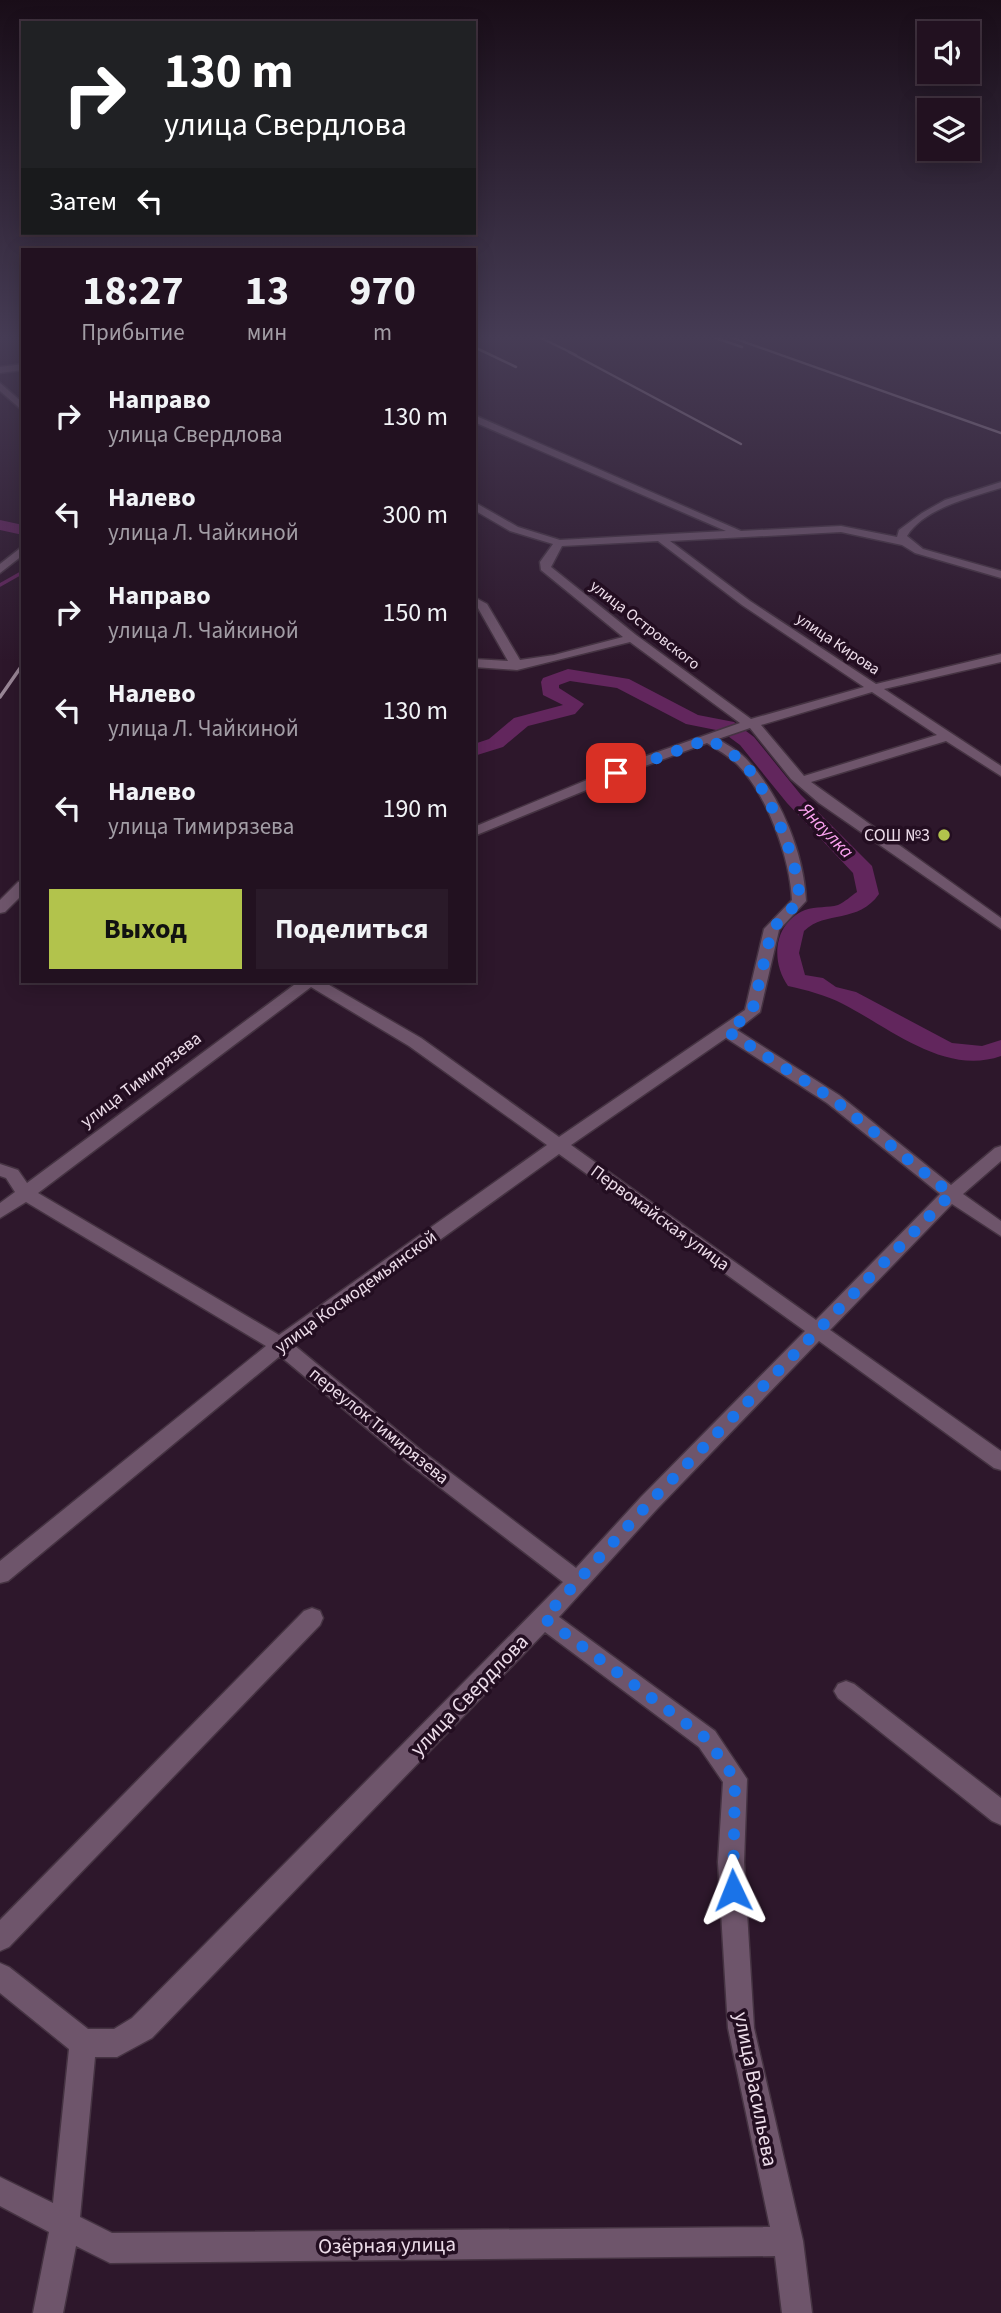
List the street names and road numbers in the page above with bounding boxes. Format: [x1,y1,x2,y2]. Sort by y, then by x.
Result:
street label: улица Островского [585,575,705,675]
street label: улица Кирова [792,608,884,680]
street label: улица Тимирязева [75,1026,207,1134]
street label: Первомайская улица [585,1159,735,1277]
street label: улица Космодемьянской [270,1225,442,1359]
street label: переулок Тимирязева [304,1362,454,1490]
street label: улица Свердлова [403,1627,535,1763]
street label: улица Васильева [726,2009,786,2169]
street label: Озёрная улица [318,2229,456,2261]

